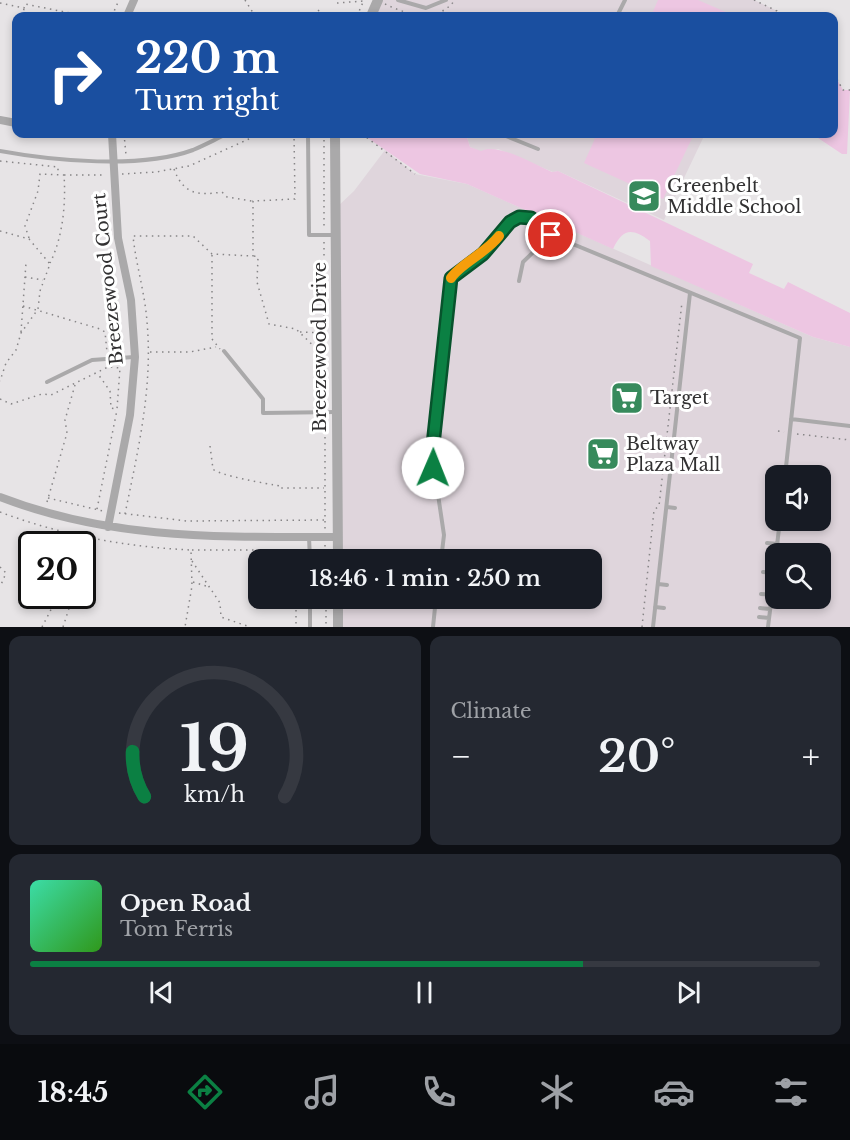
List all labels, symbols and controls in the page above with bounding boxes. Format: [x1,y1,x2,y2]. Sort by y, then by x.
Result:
text: 220 m [135,32,279,84]
icon: right [36,36,114,114]
text: Turn right [135,84,279,117]
place label: Greenbelt Middle School [667,175,802,218]
school or university icon: Greenbelt Middle School [626,178,662,214]
street label: Breezewood Court [88,192,128,366]
pin [525,209,576,260]
icon: arrive [534,218,567,251]
street label: Breezewood Drive [309,262,331,432]
supermarket icon: Target [609,380,645,416]
place label: Target [650,387,709,409]
place label: Beltway Plaza Mall [626,433,721,476]
position arrow [401,436,465,500]
supermarket icon: Beltway Plaza Mall [585,436,621,472]
map controls [765,465,831,609]
button: sound [765,465,831,531]
speed limit sign: 20 [18,531,96,609]
button: search [765,543,831,609]
text: 18:46 · 1 min · 250 m [309,565,541,592]
text: Climate [451,699,531,723]
text: 19 [180,710,249,788]
text: 20° [598,728,675,784]
text: − [451,736,471,777]
text: + [802,736,820,777]
text: km/h [184,782,245,809]
text: Open Road [120,890,251,917]
text: Tom Ferris [120,917,233,941]
icon: previous [145,976,178,1009]
icon: pause [408,976,441,1009]
icon: next [672,976,705,1009]
icon: directions [184,1071,226,1113]
icon: music [301,1071,343,1113]
icon: phone [418,1071,460,1113]
icon: climate [536,1071,578,1113]
icon: car [653,1071,695,1113]
icon: filters [770,1071,812,1113]
text: 18:45 [38,1076,108,1109]

